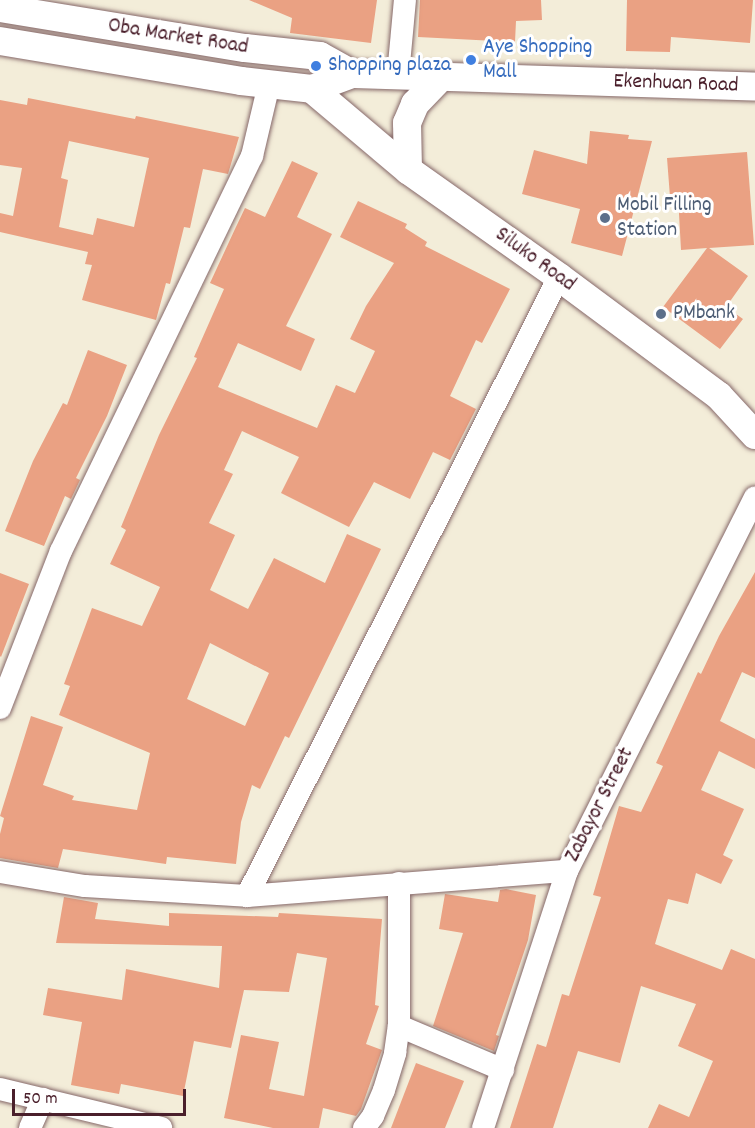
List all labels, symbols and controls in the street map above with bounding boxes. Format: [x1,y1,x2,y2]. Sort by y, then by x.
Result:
street label: Oba Market Road [106,13,250,61]
place label: Aye Shopping Mall [483,34,592,86]
place label: Shopping plaza [328,53,451,79]
marker: Aye Shopping Mall [464,53,478,67]
marker: Shopping plaza [309,59,323,73]
street label: Ekenhuan Road [613,69,739,99]
place label: Mobil Filling Station [617,192,712,243]
marker: Mobil Filling Station [598,211,612,225]
street label: Siluko Road [489,222,581,298]
place label: PMbank [673,301,735,327]
marker: PMbank [654,307,668,321]
street label: Zabayor Street [560,743,640,867]
scale bar [15,1077,189,1115]
text: 50 m [23,1087,58,1112]

